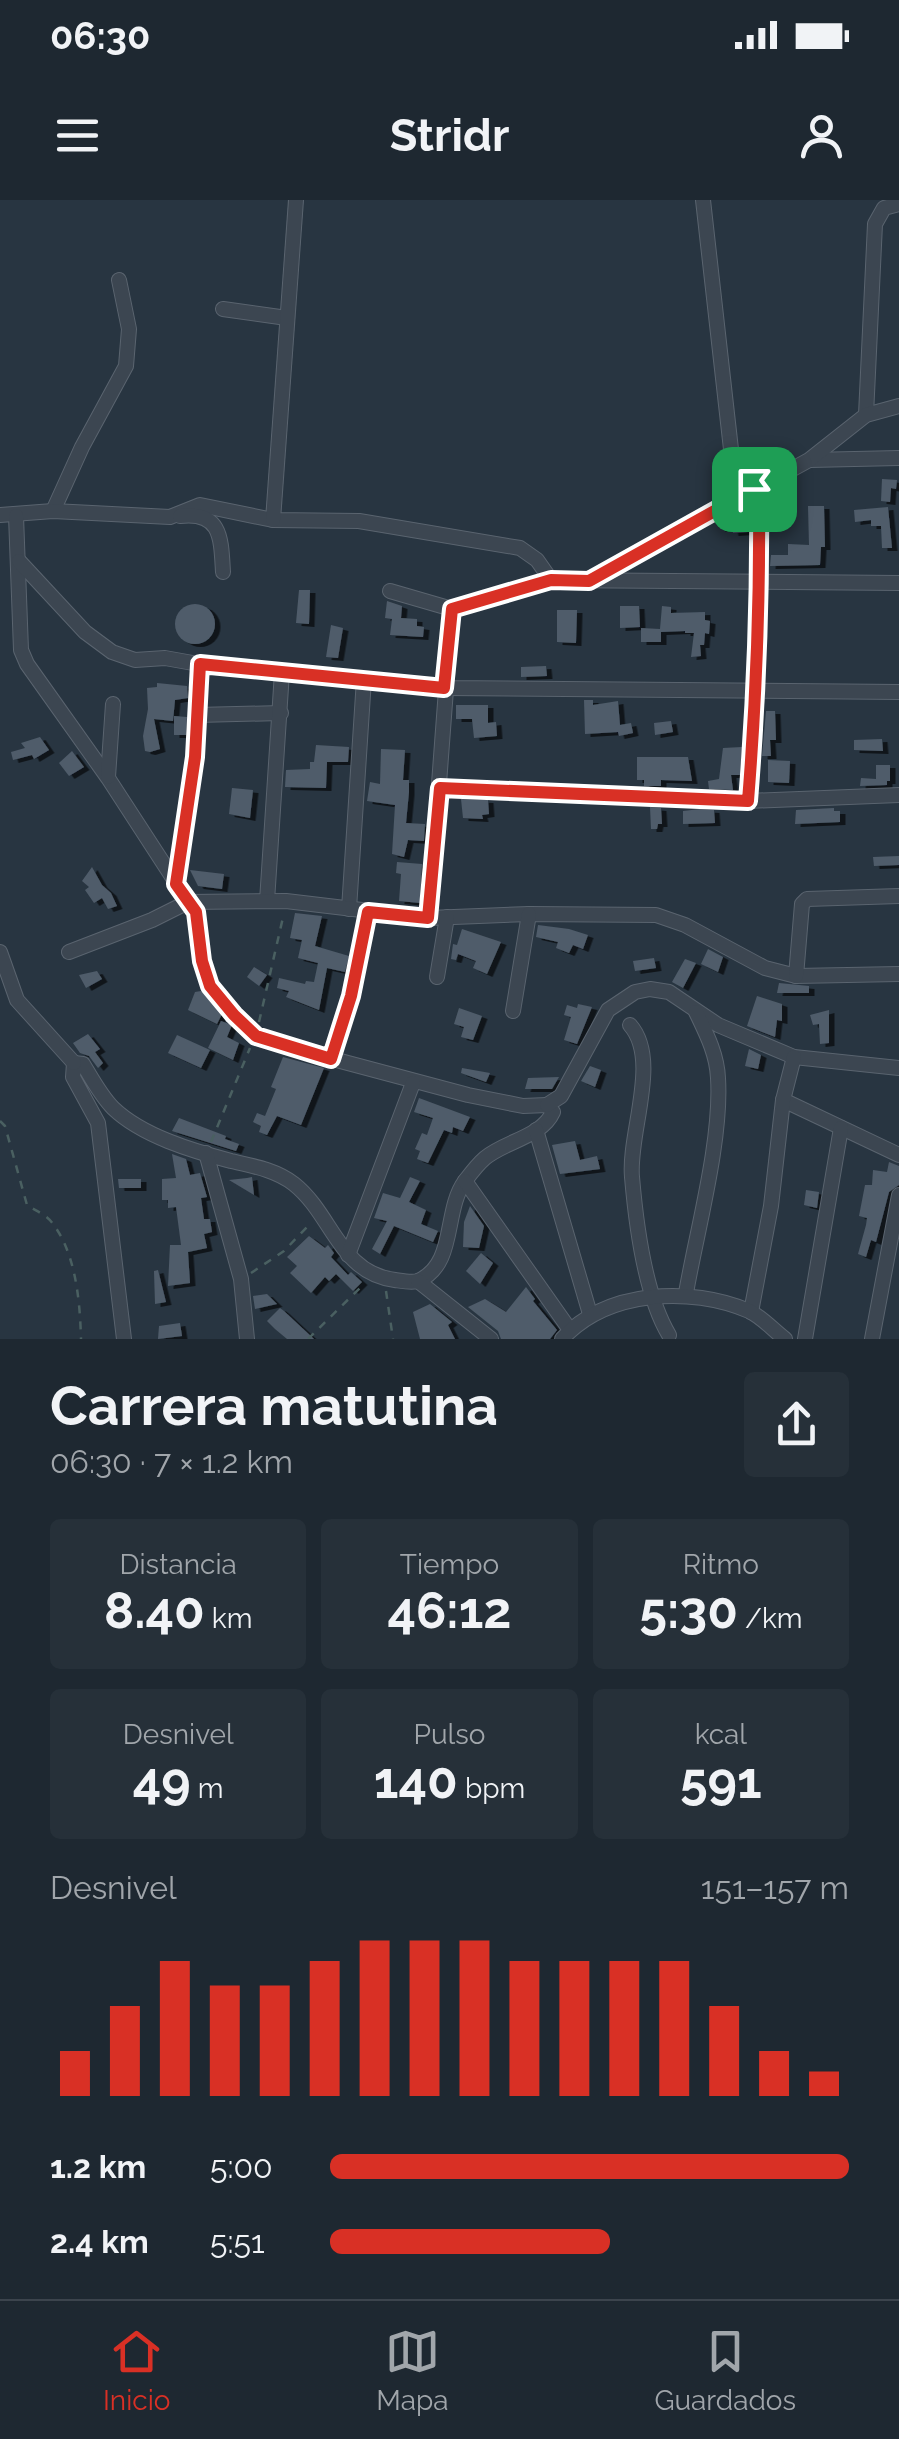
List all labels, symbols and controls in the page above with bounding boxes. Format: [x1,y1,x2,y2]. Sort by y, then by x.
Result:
text: 06:30 [50,13,150,58]
icon: menu [50,108,105,163]
icon: person [794,108,849,163]
text: Stridr [390,109,509,162]
pin [712,447,797,532]
icon: arrive [727,462,782,517]
button: share [744,1372,849,1477]
text: Carrera matutina [50,1373,498,1438]
text: 06:30 · 7 × 1.2 km [50,1443,293,1480]
text: Distancia [119,1548,237,1581]
text: Tiempo [400,1548,499,1581]
text: Ritmo [683,1548,759,1581]
text: 8.40 [104,1581,205,1640]
text: 46:12 [387,1581,512,1640]
text: 5:30 [639,1581,738,1640]
text: km [205,1602,252,1635]
text: /km [738,1602,802,1635]
text: Desnivel [123,1718,234,1751]
text: Pulso [414,1718,485,1751]
text: kcal [695,1718,747,1751]
text: 49 [133,1751,191,1810]
text: 140 [374,1751,458,1810]
text: 591 [680,1751,762,1810]
text: m [191,1772,224,1805]
text: bpm [458,1772,525,1805]
text: Desnivel [50,1869,177,1906]
text: 151–157 m [701,1869,849,1906]
text: 1.2 km [50,2148,146,2185]
text: 5:00 [210,2148,273,2185]
text: 2.4 km [50,2223,149,2260]
text: 5:51 [210,2223,265,2260]
tab: Inicio [103,2324,170,2417]
tab: Mapa [376,2324,449,2417]
tab: Guardados [654,2324,796,2417]

